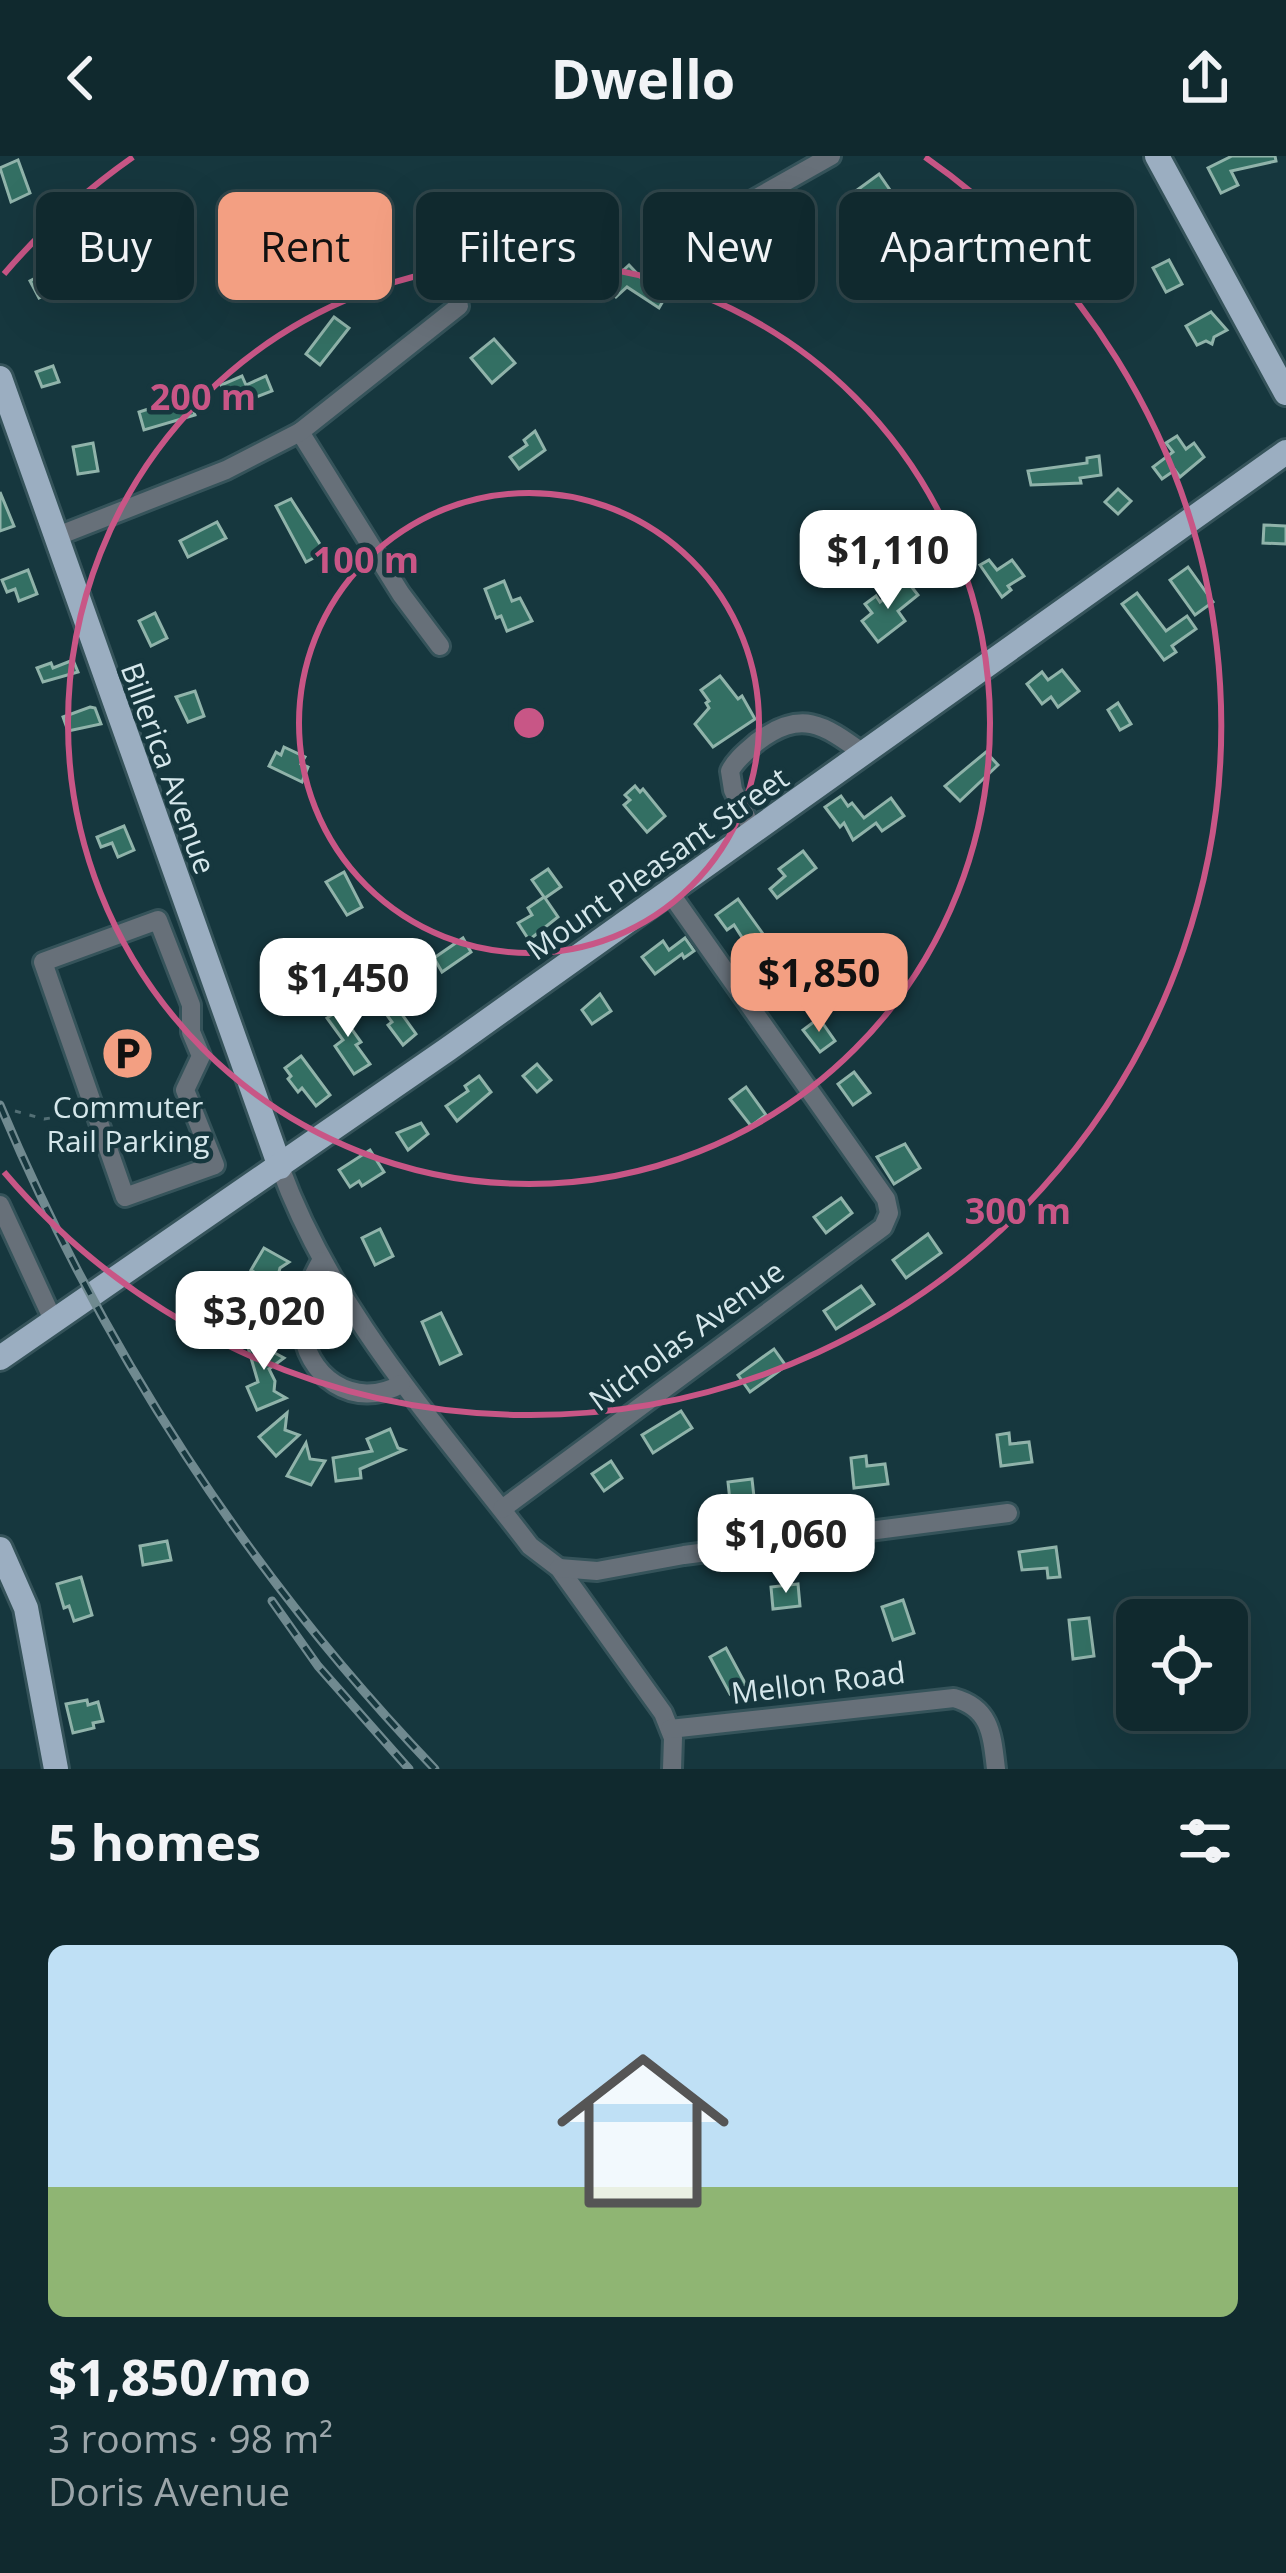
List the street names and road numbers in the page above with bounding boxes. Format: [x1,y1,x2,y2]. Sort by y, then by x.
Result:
street label: Billerica Avenue [112,657,226,879]
street label: Mount Pleasant Street [518,757,796,969]
street label: Nicholas Avenue [580,1250,792,1420]
street label: Mellon Road [729,1651,907,1713]

